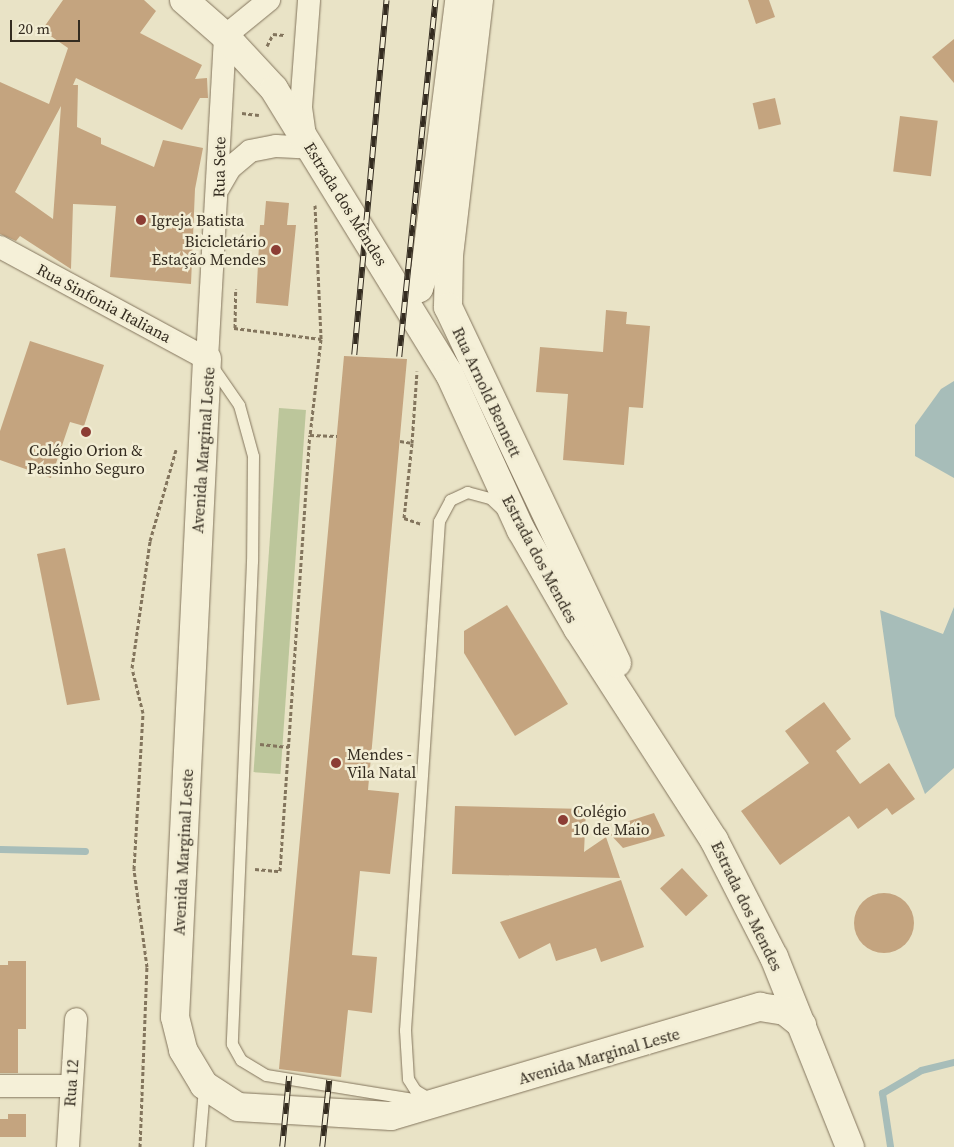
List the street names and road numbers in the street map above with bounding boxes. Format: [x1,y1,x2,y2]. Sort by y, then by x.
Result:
street label: Rua Sete [209,136,229,198]
street label: Estrada dos Mendes [300,139,392,269]
street label: Rua Sinfonia Italiana [34,260,174,346]
street label: Rua Arnold Bennett [448,324,526,460]
street label: Avenida Marginal Leste [188,366,218,534]
street label: Estrada dos Mendes [498,492,582,626]
street label: Avenida Marginal Leste [169,768,197,936]
street label: Estrada dos Mendes [707,838,787,974]
street label: Avenida Marginal Leste [516,1024,682,1088]
street label: Rua 12 [60,1059,82,1107]

